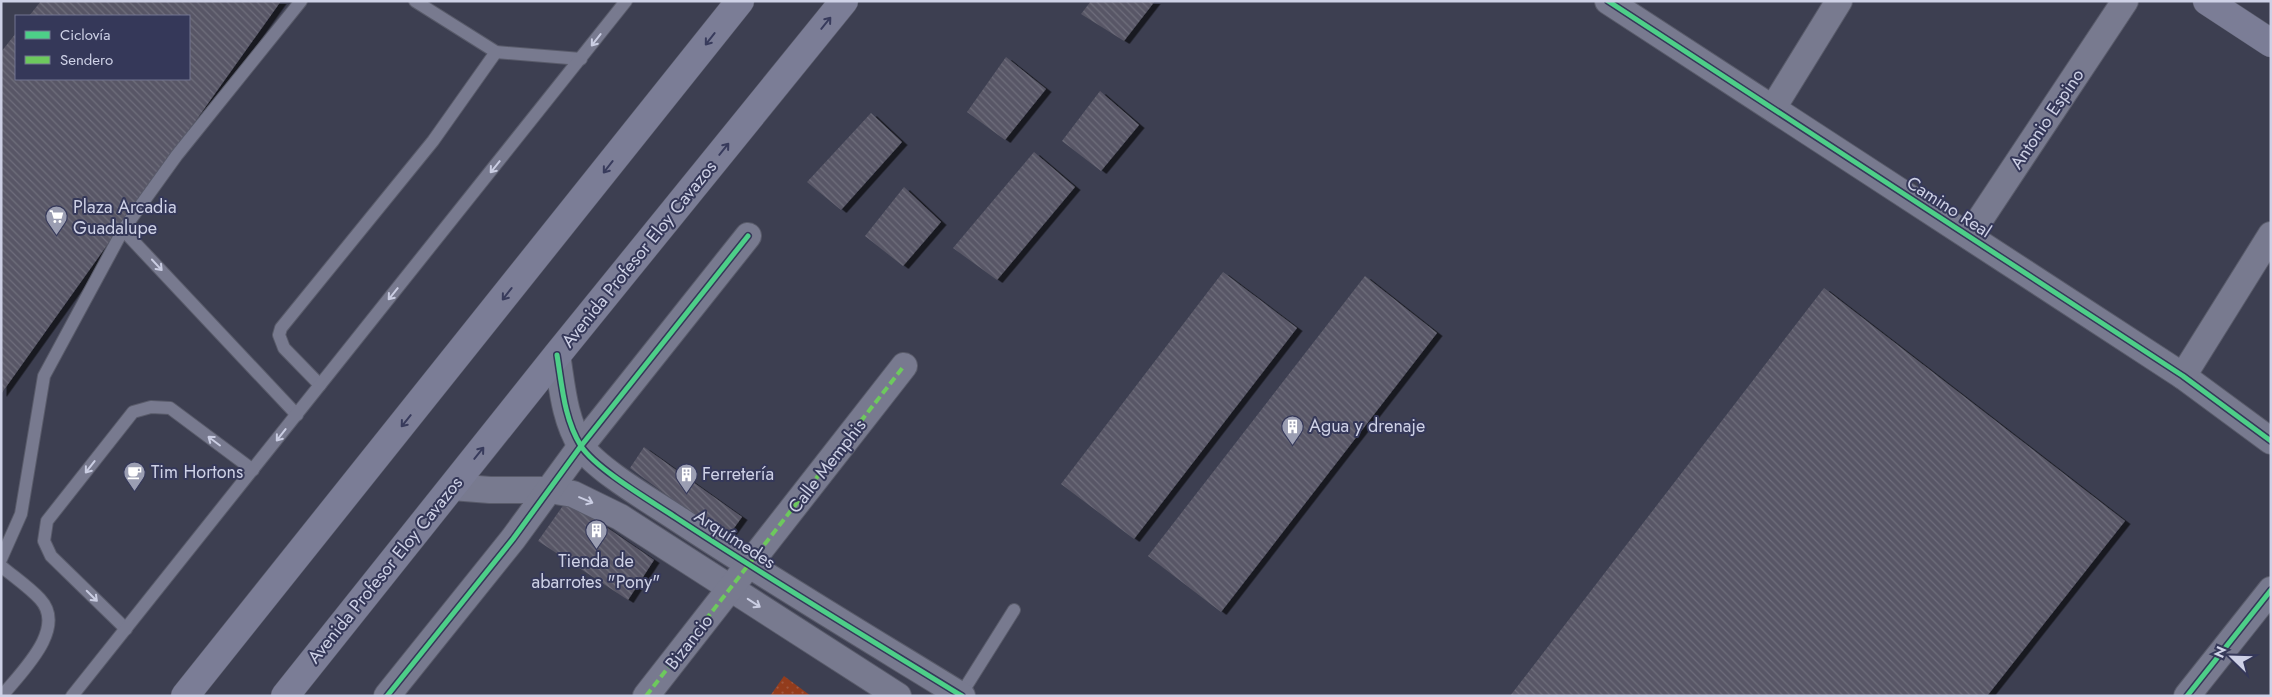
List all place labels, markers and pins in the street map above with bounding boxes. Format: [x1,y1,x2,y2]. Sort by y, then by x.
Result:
place label: Plaza Arcadia Guadalupe [73,194,177,241]
supermarket icon: Plaza Arcadia Guadalupe [45,205,69,236]
place label: Agua y drenaje [1309,413,1425,439]
building icon: Agua y drenaje [1281,414,1305,445]
place label: Tim Hortons [151,459,243,485]
cafe icon: Tim Hortons [123,460,147,491]
place label: Ferretería [702,461,774,487]
building icon: Ferretería [674,462,698,493]
building icon: Tienda de abarrotes "Pony" [584,519,608,550]
place label: Tienda de abarrotes "Pony" [532,548,660,595]

